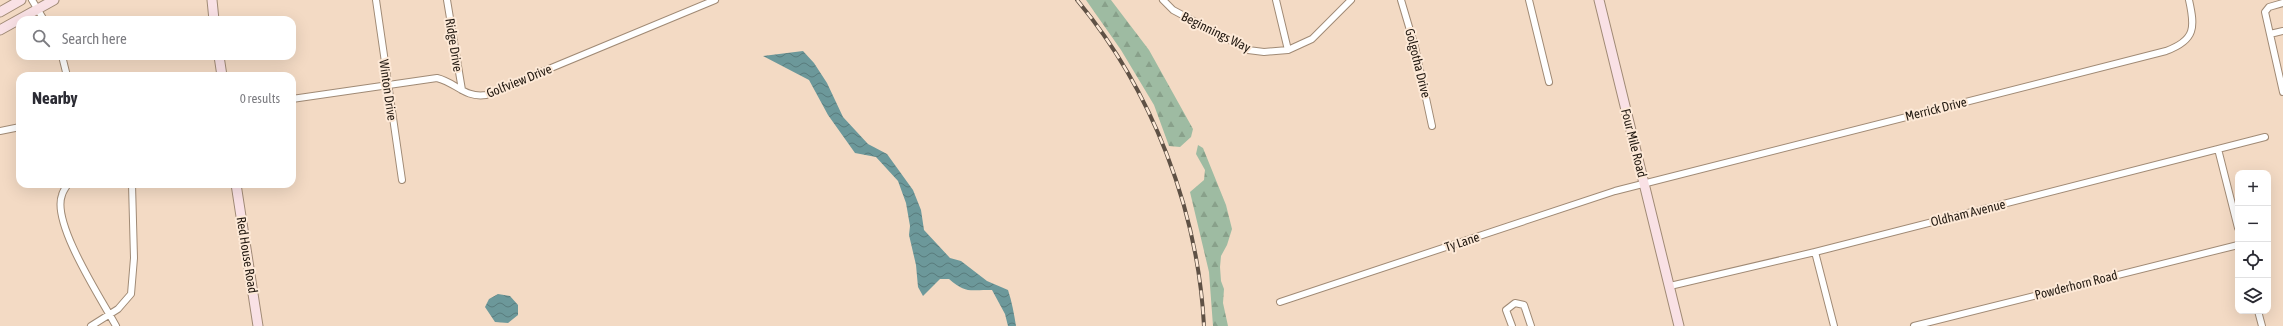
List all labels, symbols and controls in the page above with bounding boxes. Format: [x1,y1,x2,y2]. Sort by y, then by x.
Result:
street label: Beginnings Way [1179,9,1254,55]
search box [16,16,296,60]
street label: Ridge Drive [442,17,466,73]
icon: search [30,27,52,49]
street label: Golgotha Drive [1402,27,1434,99]
text: Search here [62,30,127,47]
street label: Winton Drive [376,58,400,122]
street label: Golfview Drive [484,61,554,101]
text: Nearby [32,88,78,108]
text: 0 results [240,91,280,106]
street label: Merrick Drive [1904,94,1968,124]
street label: Four Mile Road [1618,107,1650,179]
map controls [2235,170,2271,314]
button: + [2235,170,2271,206]
street label: Oldham Avenue [1929,196,2007,230]
button: − [2235,206,2271,242]
street label: Red House Road [234,216,260,294]
street label: Ty Lane [1443,229,1481,255]
button: locate [2235,242,2271,278]
street label: Powderhorn Road [2033,267,2119,303]
button: layers [2235,278,2271,314]

